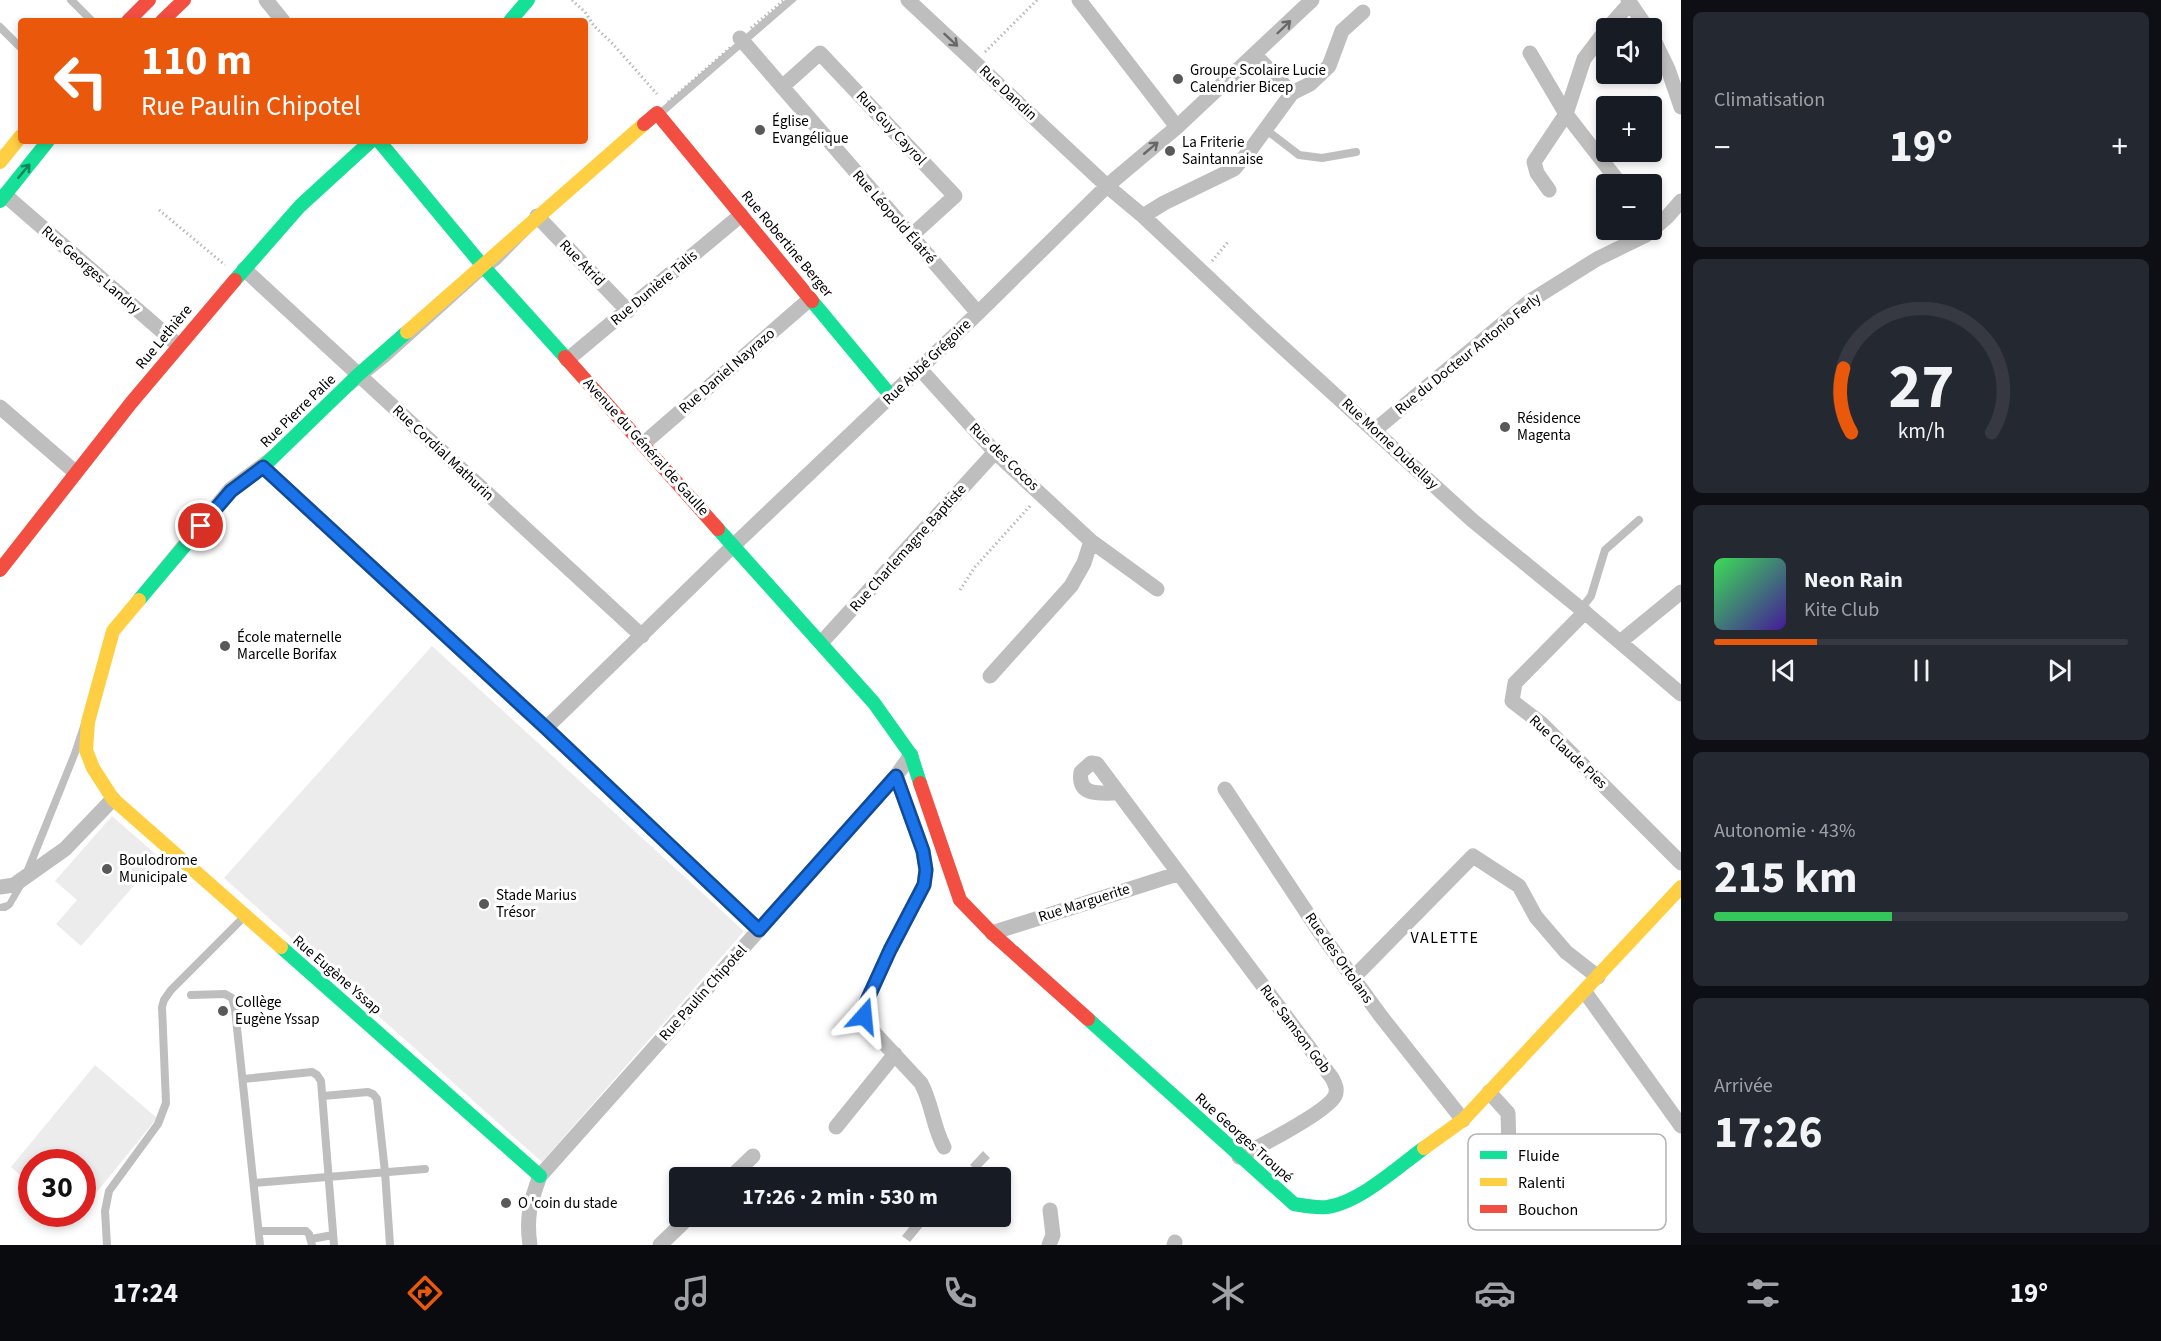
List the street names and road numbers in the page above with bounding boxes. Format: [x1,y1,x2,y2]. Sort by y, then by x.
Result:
street label: Rue Dandin [974,61,1042,125]
street label: Rue Guy Cayrol [851,86,931,170]
street label: Rue Léopold Élatré [847,166,941,268]
street label: Rue Robertine Berger [736,186,838,302]
street label: Rue Georges Landry [37,221,145,319]
street label: Rue Atrid [555,235,609,291]
street label: Rue Dunière Talis [606,245,702,331]
street label: Rue du Docteur Antonio Ferly [1391,288,1545,420]
street label: Rue Lethière [131,300,197,374]
street label: Rue Abbé Grégoire [878,314,976,410]
street label: Rue Daniel Nayrazo [674,323,780,419]
street label: Rue Pierre Palie [256,369,340,453]
street label: Avenue du Général de Gaulle [578,373,714,521]
street label: Rue Morne Dubellay [1337,394,1443,494]
street label: Rue Cordial Mathurin [388,400,498,506]
street label: Rue des Cocos [964,418,1044,496]
street label: Rue Charlemagne Baptiste [845,479,971,617]
street label: Rue Claude Pies [1524,710,1612,794]
street label: Rue Marguerite [1036,878,1132,928]
street label: Rue des Ortolans [1300,908,1378,1008]
street label: Rue Eugène Yssap [288,930,386,1020]
street label: Rue Paulin Chipotel [654,940,752,1045]
street label: Rue Samson Gob [1255,980,1335,1078]
street label: Rue Georges Troupé [1190,1088,1298,1188]

